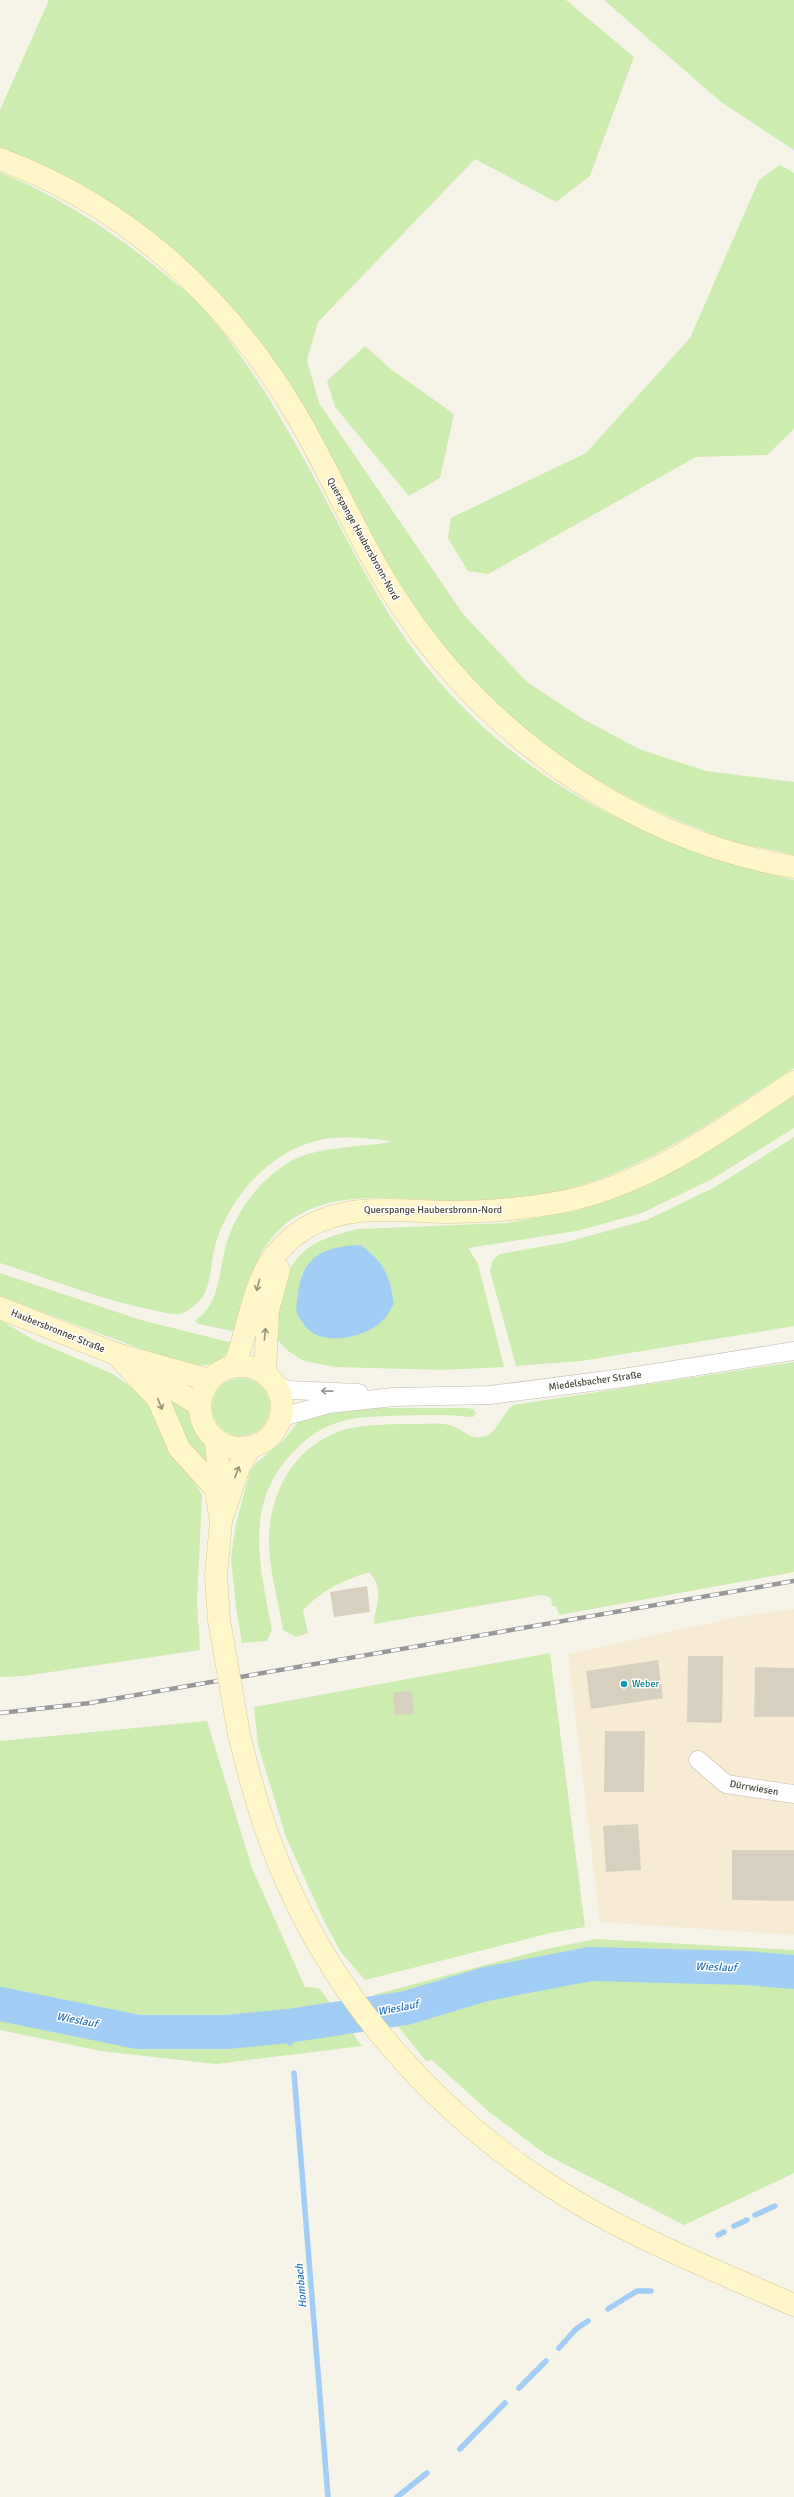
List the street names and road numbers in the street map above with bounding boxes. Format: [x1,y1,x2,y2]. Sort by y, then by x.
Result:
street label: Querspange Haubersbronn-Nord [324,476,402,602]
street label: Querspange Haubersbronn-Nord [364,1204,502,1216]
street label: Haubersbronner Straße [9,1307,107,1355]
street label: Miedelsbacher Straße [548,1369,642,1393]
street label: Dürrwiesen [729,1778,779,1798]

